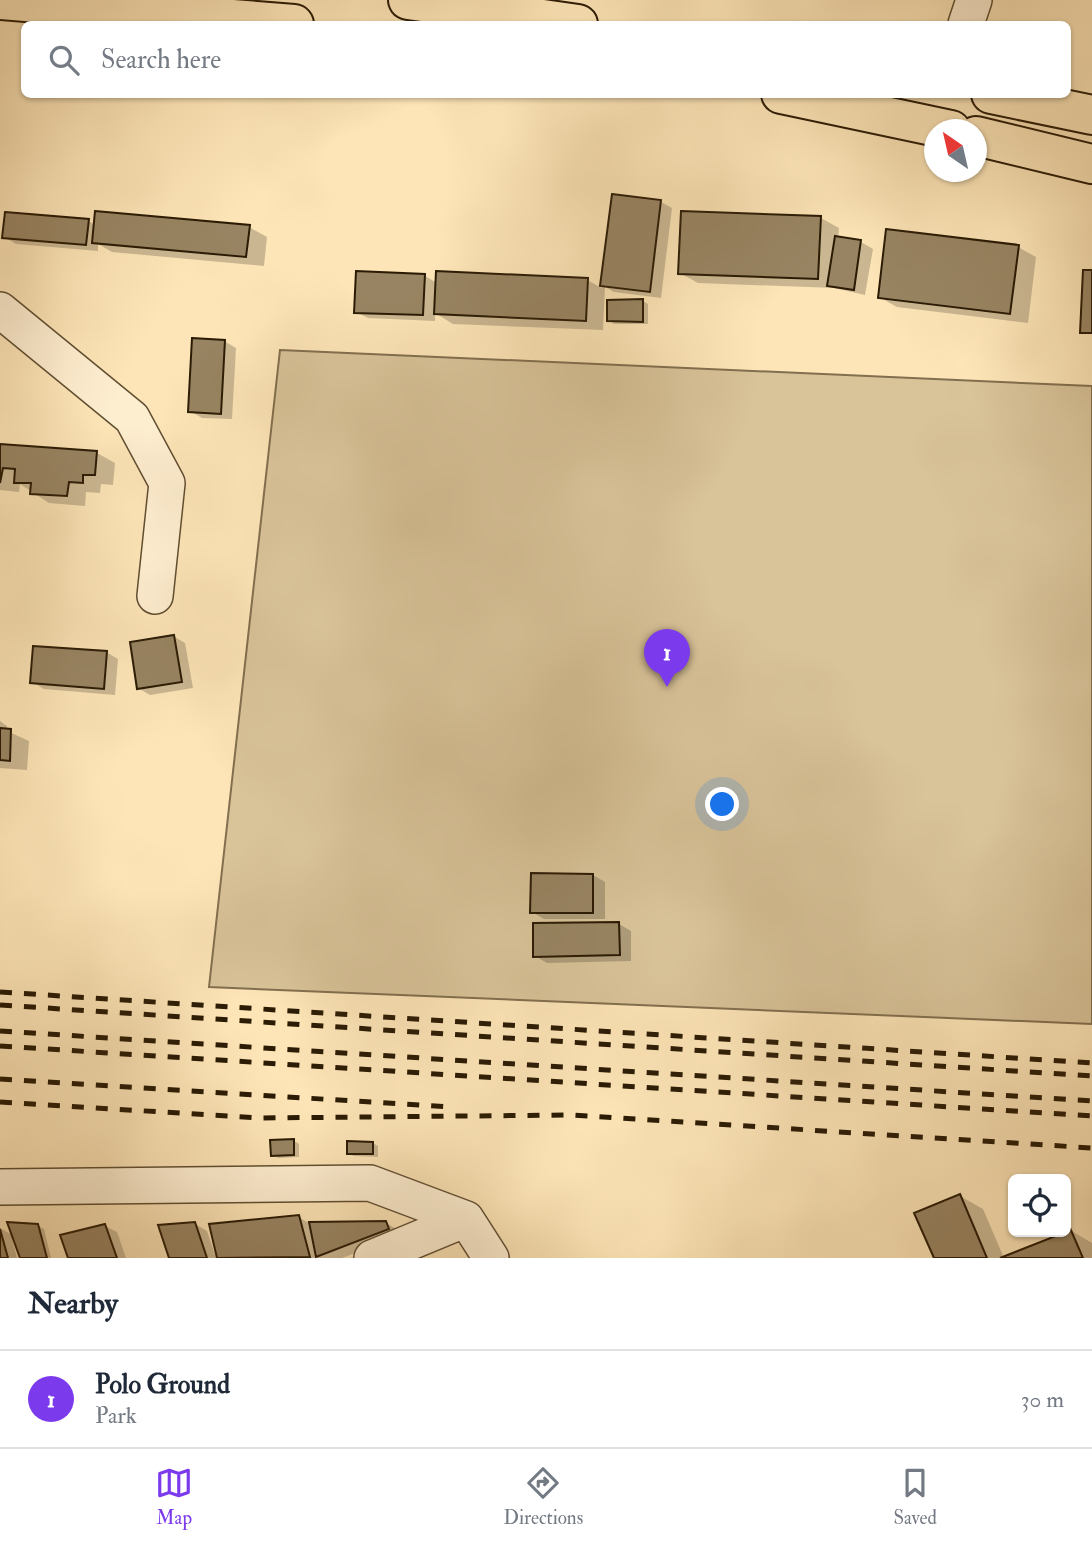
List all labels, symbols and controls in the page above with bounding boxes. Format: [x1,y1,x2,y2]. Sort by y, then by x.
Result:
search box [21,21,1071,98]
icon: search [45,41,83,79]
text: Search here [101,44,221,76]
north arrow [924,119,987,182]
pin: 1 [644,629,690,687]
your location [705,787,739,821]
map controls [1008,1174,1071,1237]
button: locate [1008,1174,1071,1237]
text: Nearby [28,1285,118,1322]
text: Polo Ground [95,1369,230,1401]
text: 1 [47,1385,55,1414]
text: 30 m [1021,1385,1064,1414]
text: Park [95,1401,137,1430]
tab: Map [155,1464,193,1530]
tab: Directions [503,1464,583,1530]
tab: Saved [893,1464,937,1530]

